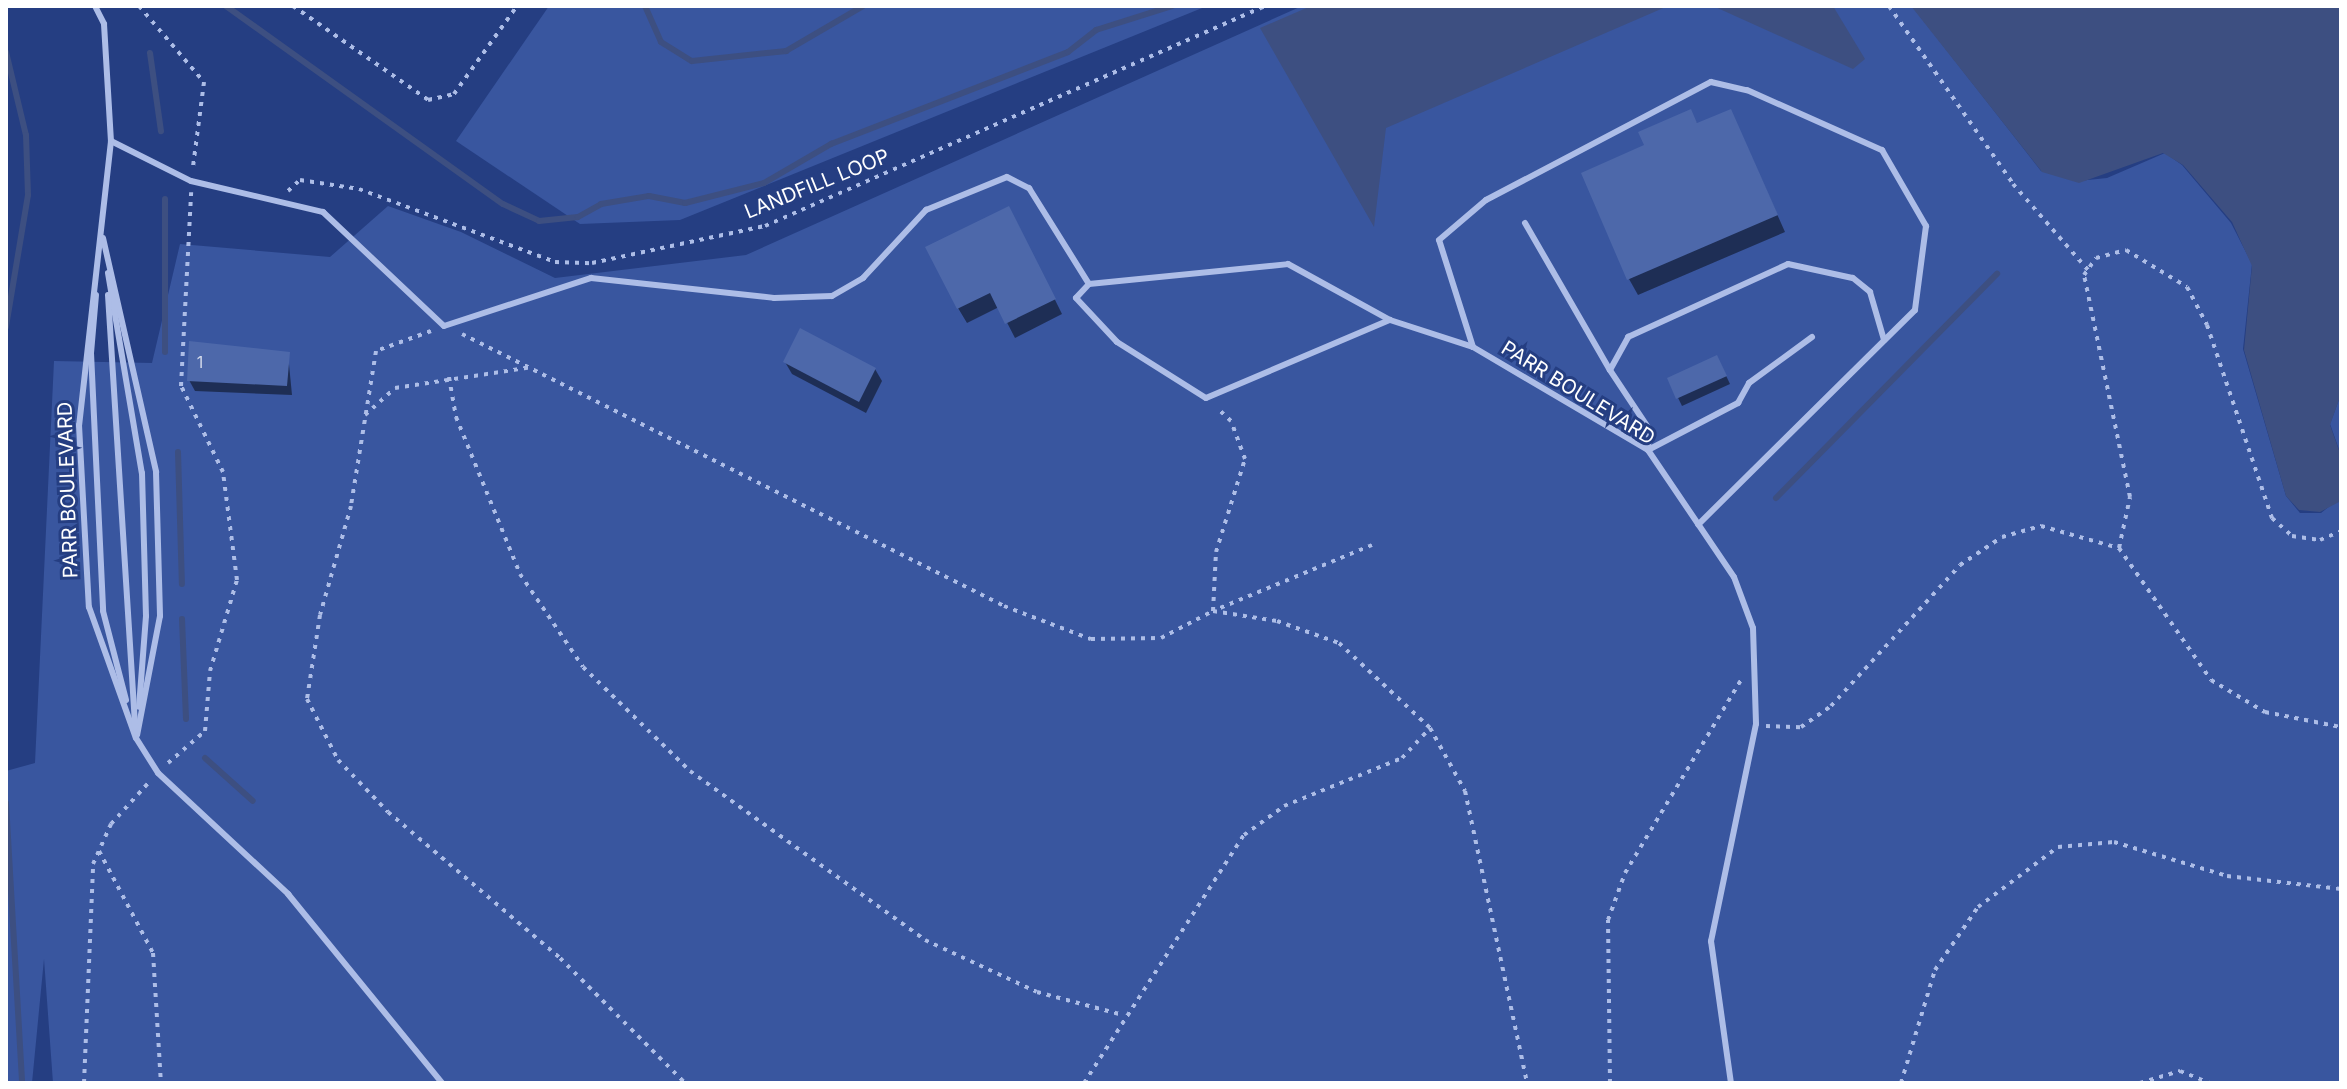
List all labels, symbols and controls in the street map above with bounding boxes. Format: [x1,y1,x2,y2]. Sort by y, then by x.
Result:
street label: LANDFILL LOOP [741,144,893,224]
street label: PARR BOULEVARD [1497,336,1659,450]
house number: 1 [197,352,203,372]
street label: PARR BOULEVARD [53,401,83,579]

